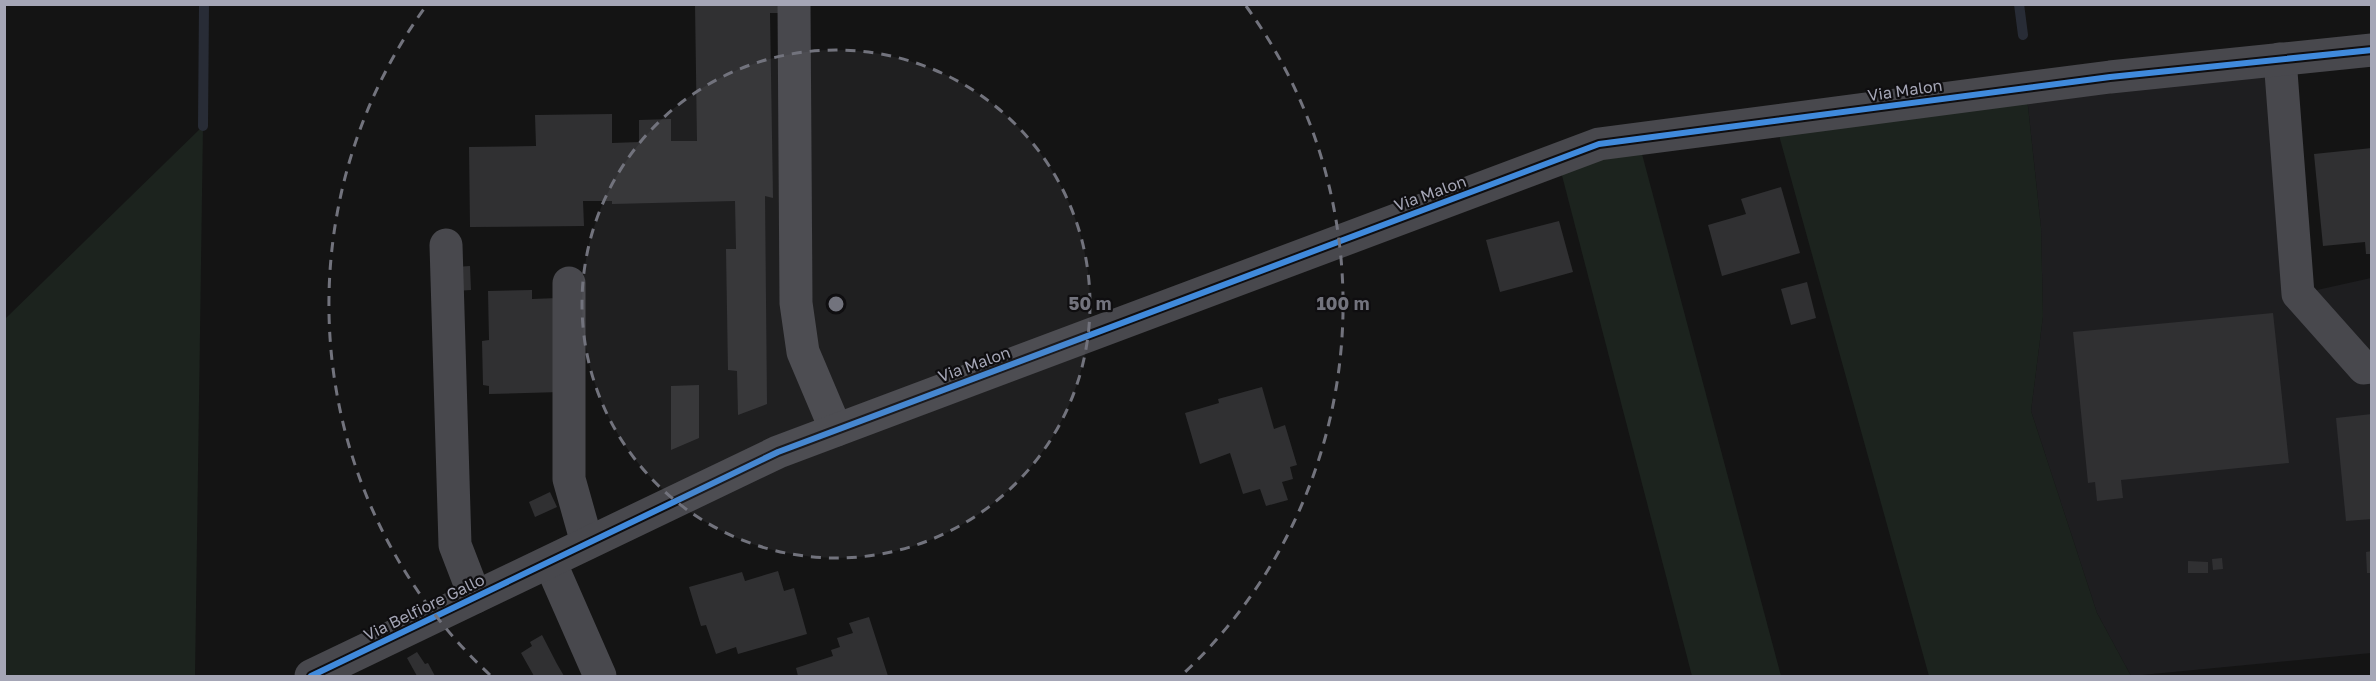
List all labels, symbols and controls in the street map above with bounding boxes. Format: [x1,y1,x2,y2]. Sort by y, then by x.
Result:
street label: Via Malon [1866,75,1944,105]
street label: Via Malon [1391,171,1469,215]
text: 50 m [1069,292,1111,314]
text: 100 m [1317,292,1369,314]
centre of rings [826,294,846,314]
street label: Via Malon [935,342,1013,386]
street label: Via Belfiore Gallo [360,569,488,645]

